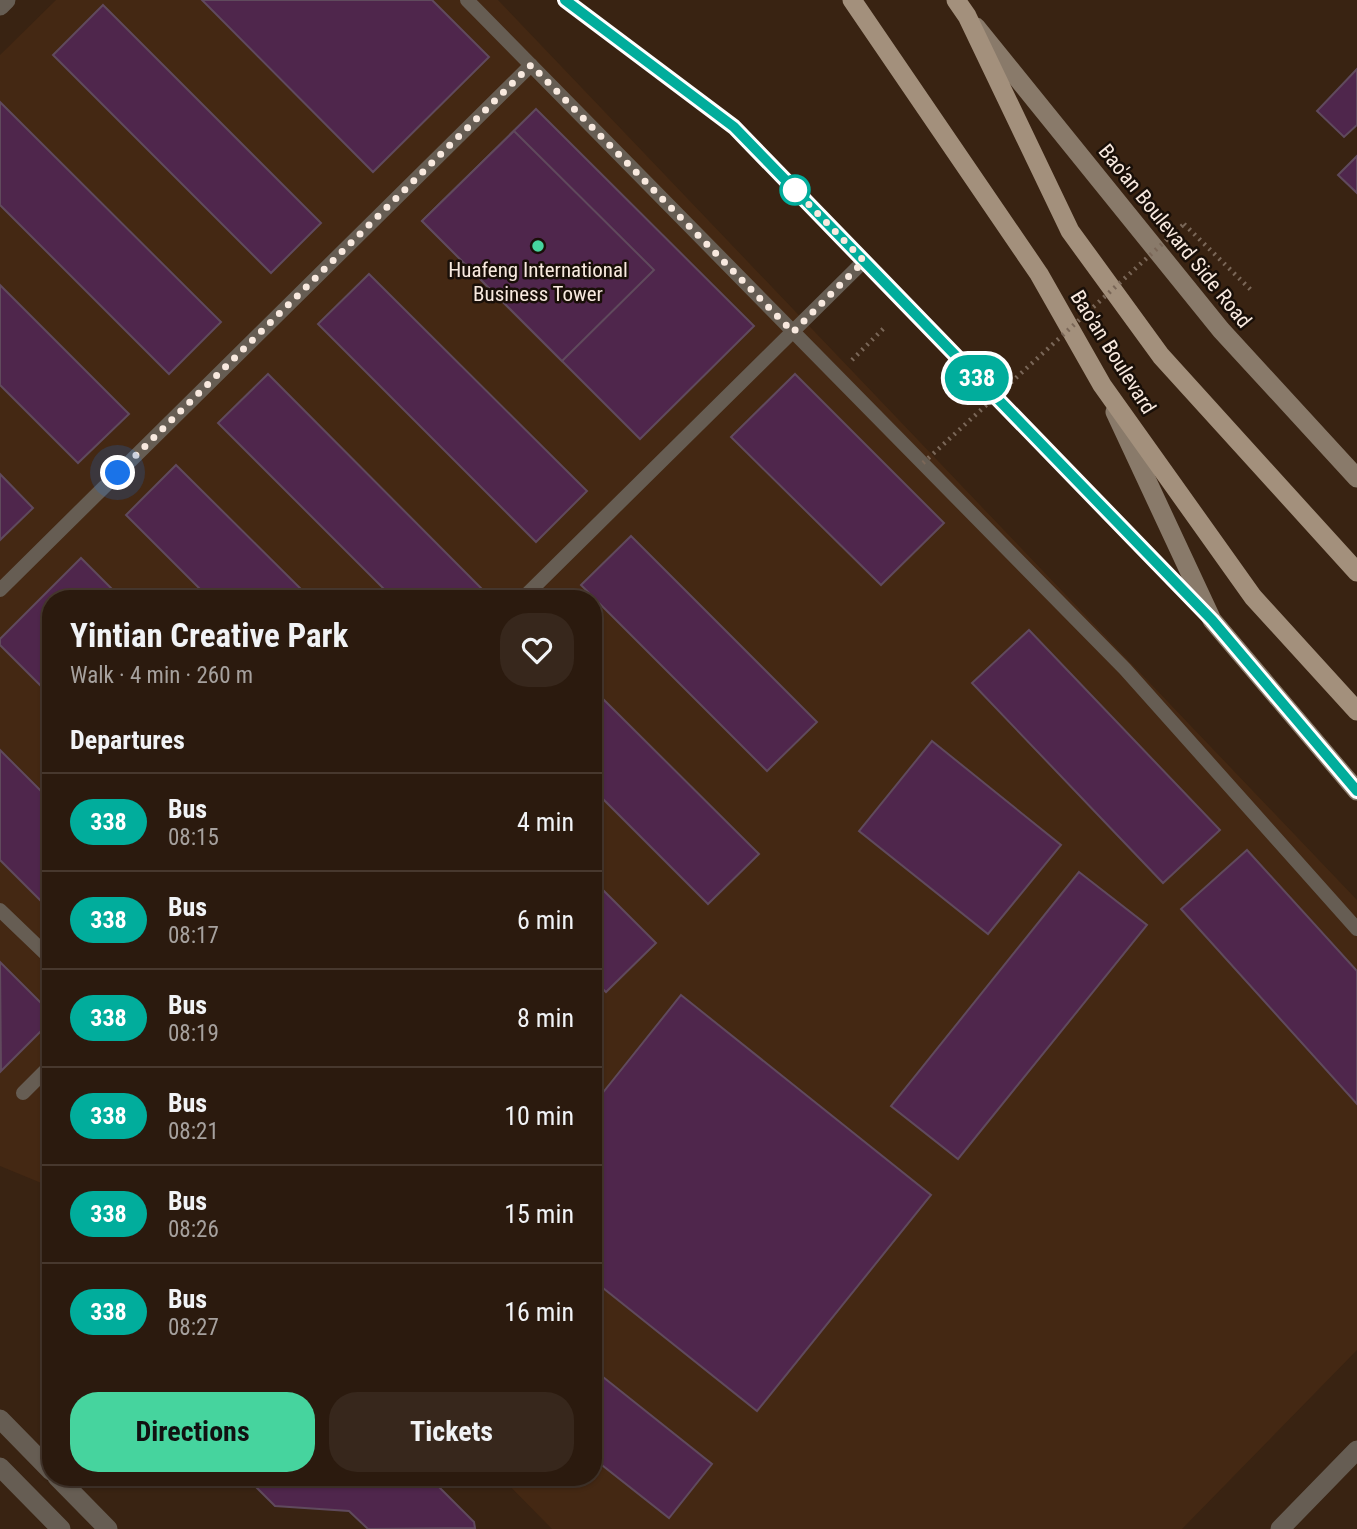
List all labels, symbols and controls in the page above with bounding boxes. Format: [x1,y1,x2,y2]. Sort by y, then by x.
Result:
street label: Bao'an Boulevard Side Road [1094,140,1256,332]
unlabelled marker [780,175,810,205]
marker: Huafeng International Business Tower [530,238,546,254]
place label: Huafeng International Business Tower [448,258,628,306]
street label: Bao'an Boulevard [1065,286,1161,418]
line badge: 338 [937,355,1017,401]
text: 338 [959,364,995,392]
your location [100,455,135,490]
button: heart [500,613,574,687]
text: Yintian Creative Park [70,616,348,655]
text: Walk · 4 min · 260 m [70,662,253,689]
text: Departures [70,725,185,755]
text: Bus [168,794,207,824]
text: 4 min [517,807,574,837]
text: 338 [90,808,127,836]
text: 08:15 [168,824,219,851]
text: Bus [168,892,207,922]
text: 6 min [517,905,574,935]
text: 338 [90,906,127,934]
text: 08:17 [168,922,219,949]
text: Bus [168,990,207,1020]
text: 8 min [517,1003,574,1033]
text: 338 [90,1004,127,1032]
text: 08:19 [168,1020,219,1047]
text: Bus [168,1088,207,1118]
text: 10 min [504,1101,574,1131]
text: 338 [90,1102,127,1130]
text: 08:21 [168,1118,219,1145]
text: Bus [168,1186,207,1216]
text: 15 min [504,1199,574,1229]
text: 338 [90,1200,127,1228]
text: 08:26 [168,1216,219,1243]
text: Bus [168,1284,207,1314]
text: 16 min [504,1297,574,1327]
text: 338 [90,1298,127,1326]
text: 08:27 [168,1314,219,1341]
button: Directions [70,1392,315,1472]
button: Tickets [329,1392,574,1472]

